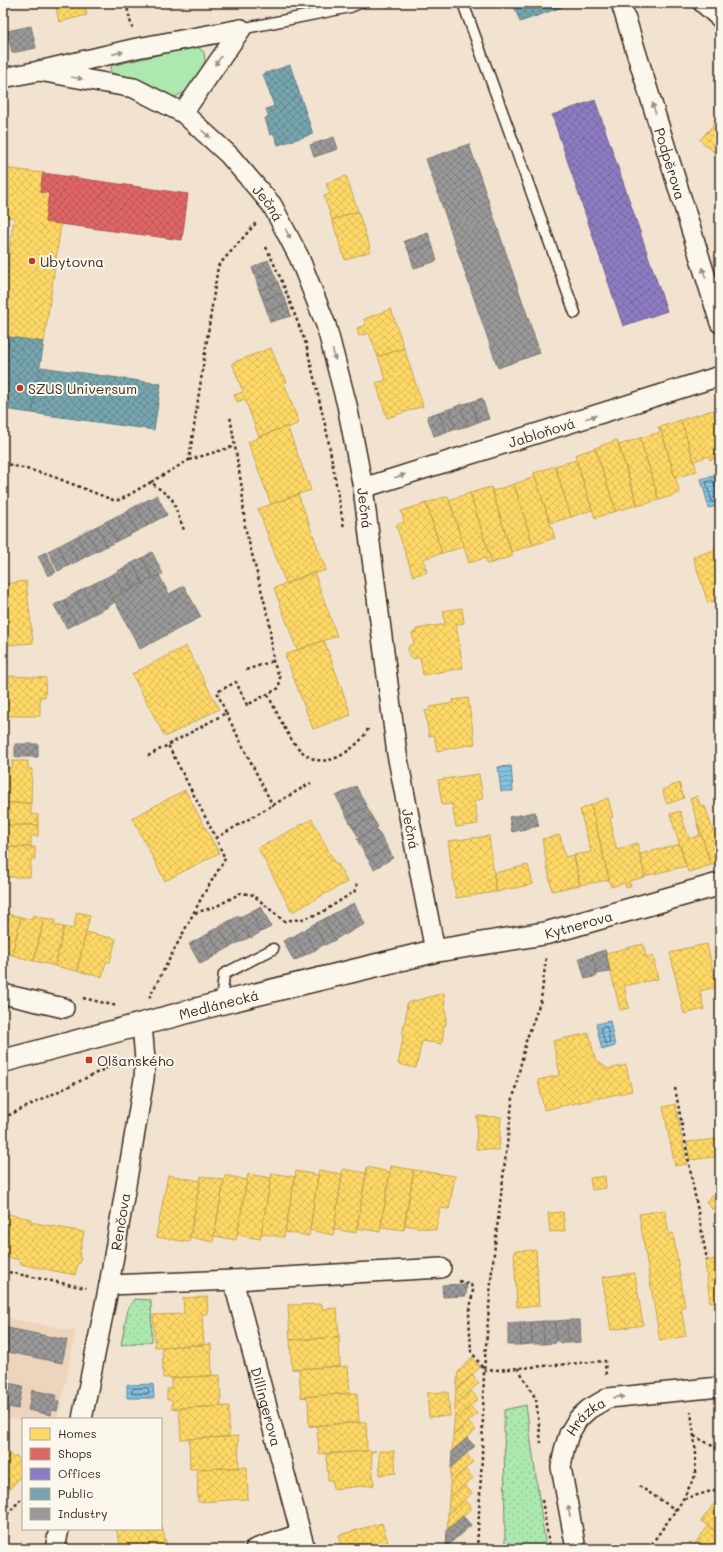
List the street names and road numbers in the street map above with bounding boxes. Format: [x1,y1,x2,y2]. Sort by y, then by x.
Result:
street label: Podpěrova [651,125,691,202]
street label: Ječná [249,180,288,224]
street label: Jabloňová [506,413,577,451]
street label: Ječná [354,487,378,530]
street label: Ječná [398,807,425,851]
street label: Kytnerova [542,905,615,943]
street label: Medlánecká [177,985,260,1023]
street label: Renčova [106,1191,134,1252]
street label: Dillingerova [247,1365,287,1448]
street label: Hrázka [561,1392,609,1439]

